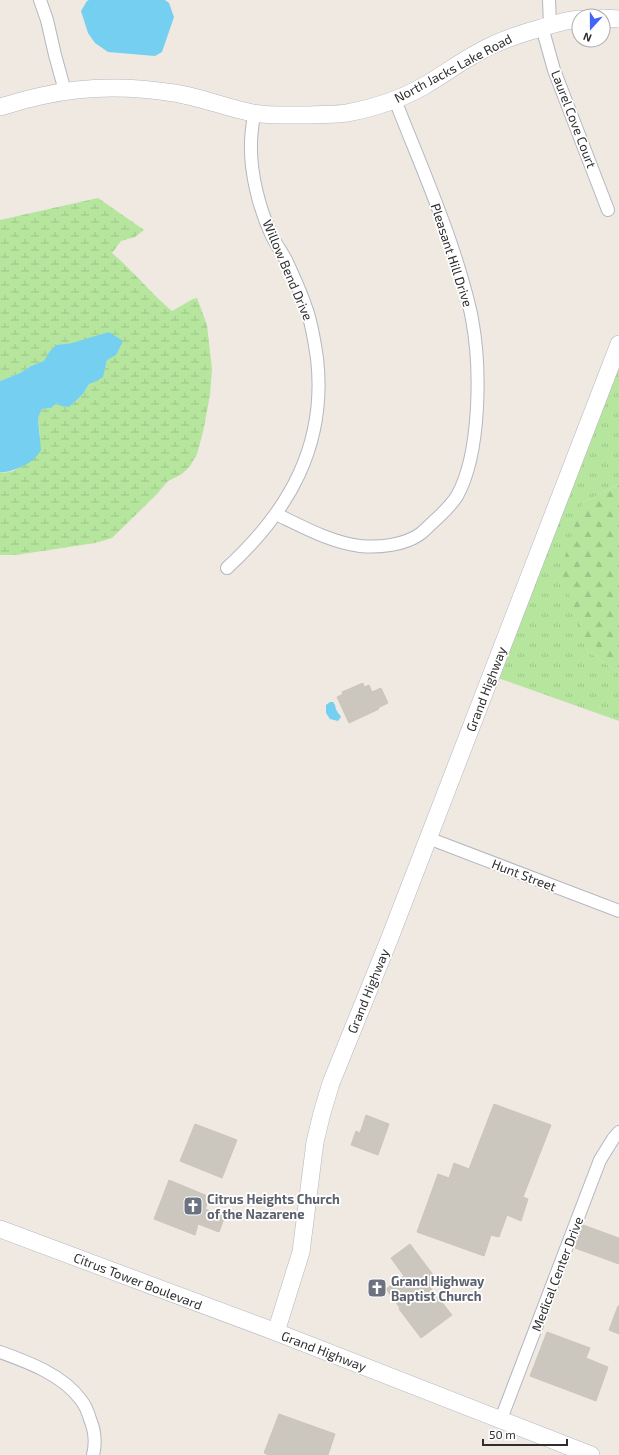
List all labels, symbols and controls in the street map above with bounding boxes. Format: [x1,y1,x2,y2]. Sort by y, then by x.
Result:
north arrow [571,8,611,48]
street label: North Jacks Lake Road [391,30,515,106]
text: N [581,30,593,45]
street label: Laurel Cove Court [548,68,600,170]
street label: Pleasant Hill Drive [428,201,476,309]
street label: Willow Bend Drive [260,217,316,323]
street label: Grand Highway [462,644,510,734]
street label: Hunt Street [490,855,558,895]
street label: Grand Highway [344,946,392,1036]
place label: Citrus Heights Church of the Nazarene [207,1191,340,1222]
church icon: Citrus Heights Church of the Nazarene [182,1195,204,1217]
street label: Medical Center Drive [528,1214,586,1334]
street label: Citrus Tower Boulevard [71,1249,205,1313]
place label: Grand Highway Baptist Church [391,1273,485,1304]
church icon: Grand Highway Baptist Church [366,1277,388,1299]
street label: Grand Highway [279,1327,369,1375]
scale bar [483,1421,567,1447]
text: 50 m [489,1427,516,1441]

